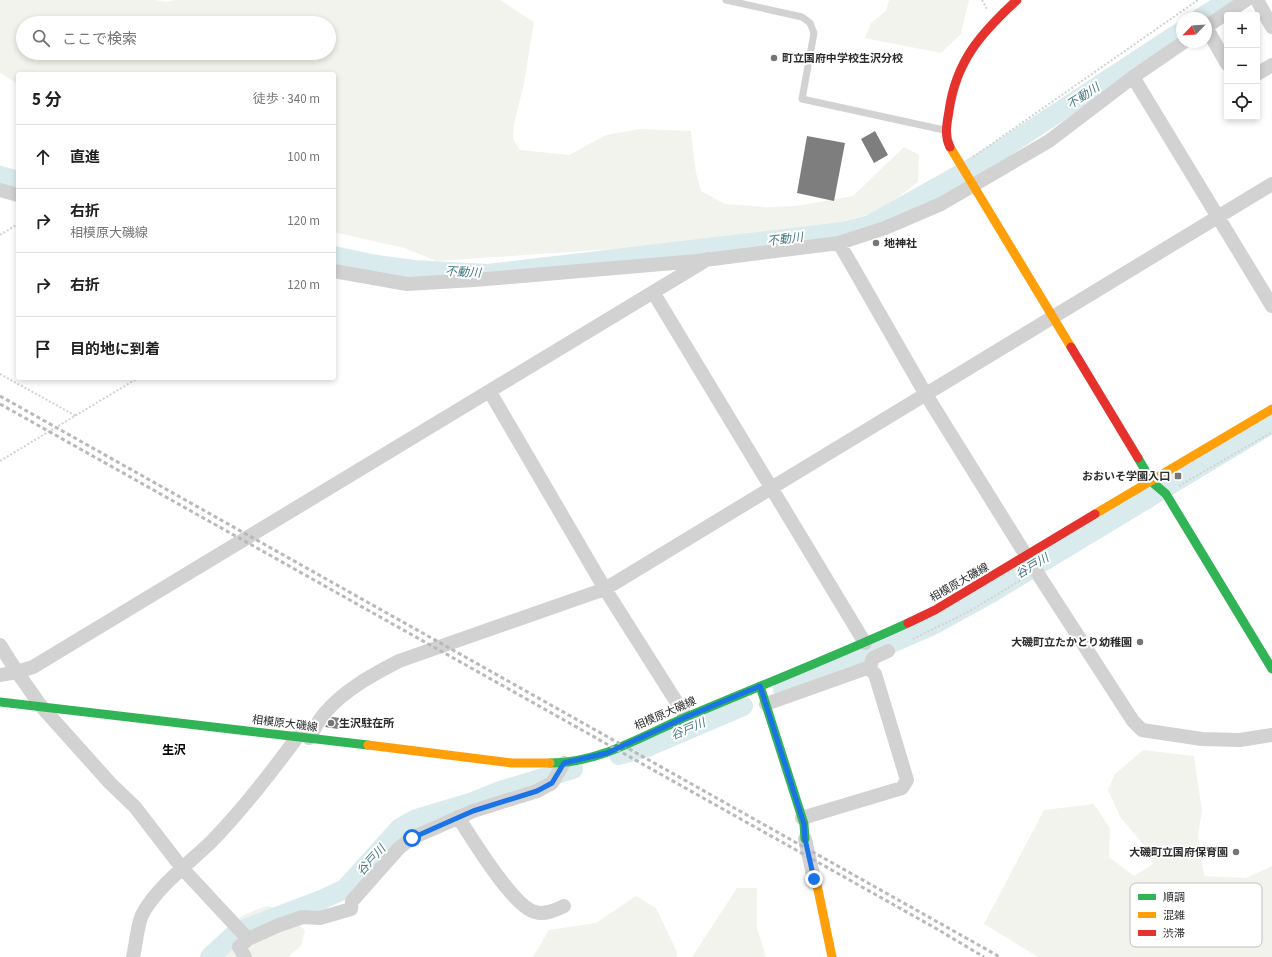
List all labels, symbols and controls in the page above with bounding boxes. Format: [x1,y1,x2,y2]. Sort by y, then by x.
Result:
north arrow [1176,12,1212,48]
map controls [1224,12,1260,120]
button: + [1224,12,1260,48]
search box [16,16,336,60]
icon: search [30,27,52,49]
text: ここで検索 [62,29,137,50]
button: − [1224,48,1260,84]
place label: 町立国府中学校生沢分校 [782,51,903,66]
marker: 町立国府中学校生沢分校 [769,53,779,63]
water label: 不動川 [1064,78,1105,113]
button: locate [1224,84,1260,120]
text: 5 分 [32,88,61,112]
text: 徒歩 · 340 m [253,90,320,108]
icon: ahead [32,146,54,168]
text: 直進 [70,147,100,168]
text: 100 m [287,148,320,166]
text: 右折 [70,201,100,222]
icon: right [32,210,54,232]
text: 120 m [287,212,320,230]
text: 相模原大磯線 [70,224,148,242]
water label: 不動川 [766,229,806,250]
place label: 地神社 [884,236,917,251]
marker: 地神社 [871,238,881,248]
water label: 不動川 [445,263,483,282]
icon: right [32,274,54,296]
text: 右折 [70,275,100,296]
text: 120 m [287,276,320,294]
icon: arrive [32,338,54,360]
text: 目的地に到着 [70,339,160,360]
place label: おおいそ学園入口 [1082,469,1170,484]
marker: おおいそ学園入口 [1173,471,1183,481]
water label: 谷戸川 [1012,549,1054,583]
street label: 相模原大磯線 [927,559,992,605]
place label: 大磯町立たかとり幼稚園 [1011,635,1132,650]
marker: 大磯町立たかとり幼稚園 [1135,637,1145,647]
street label: 相模原大磯線 [632,693,698,734]
street label: 相模原大磯線 [251,712,319,735]
water label: 谷戸川 [668,714,710,744]
place label: 生沢駐在所 [339,716,394,731]
marker: 生沢駐在所 [326,718,336,728]
district label: 生沢 [162,742,186,759]
route start [403,829,421,847]
water label: 谷戸川 [353,840,391,879]
place label: 大磯町立国府保育園 [1129,845,1228,860]
marker: 大磯町立国府保育園 [1231,847,1241,857]
route end [805,870,823,888]
legend [1130,883,1262,947]
text: 順調 [1163,890,1185,905]
text: 混雑 [1163,908,1185,923]
text: 渋滞 [1163,926,1185,941]

